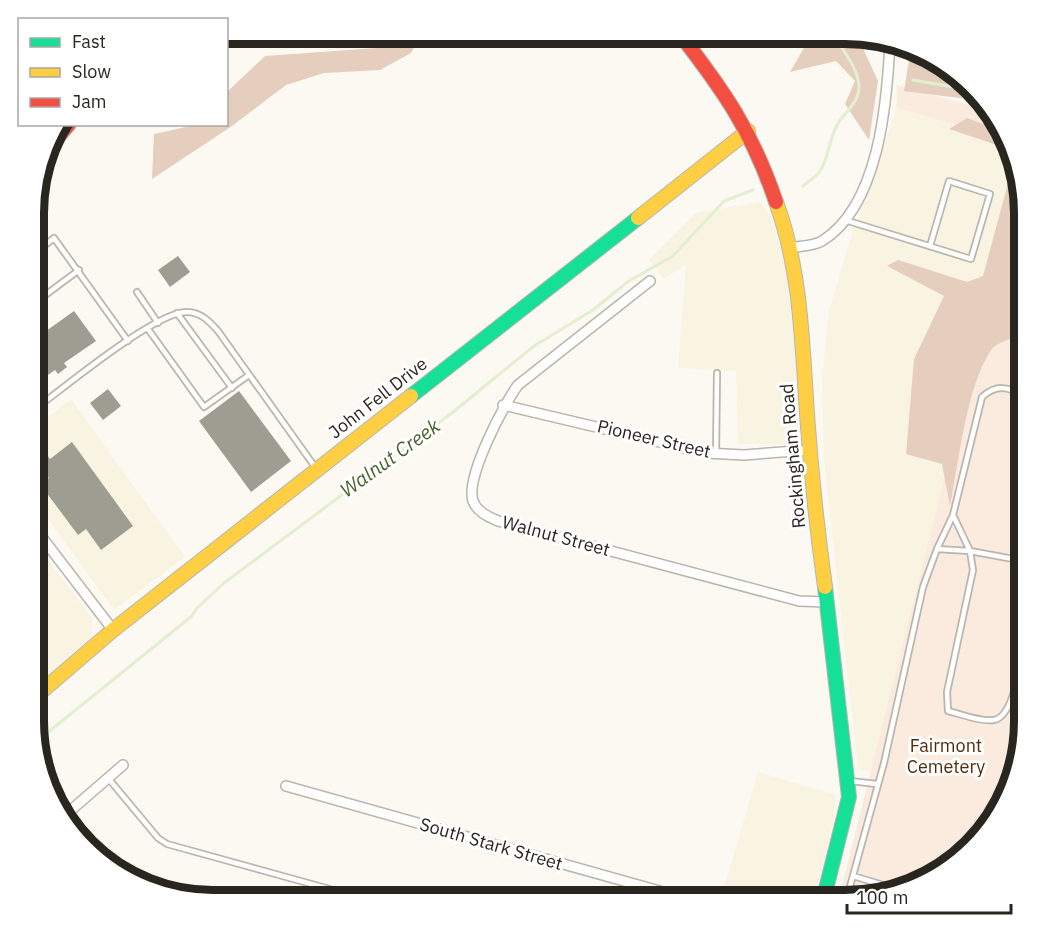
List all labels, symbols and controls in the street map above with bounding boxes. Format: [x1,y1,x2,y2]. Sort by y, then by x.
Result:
legend [18,18,228,126]
text: Fast [72,30,106,53]
text: Slow [72,60,111,83]
text: Jam [72,90,107,113]
street label: John Fell Drive [324,352,432,443]
street label: Rockingham Road [775,383,810,529]
water label: Walnut Creek [334,412,446,503]
street label: Pioneer Street [595,414,713,463]
street label: Walnut Street [500,510,613,561]
park label: Fairmont Cemetery [907,734,985,778]
street label: South Stark Street [417,812,565,875]
scale bar [847,877,1010,915]
text: 100 m [856,886,908,909]

